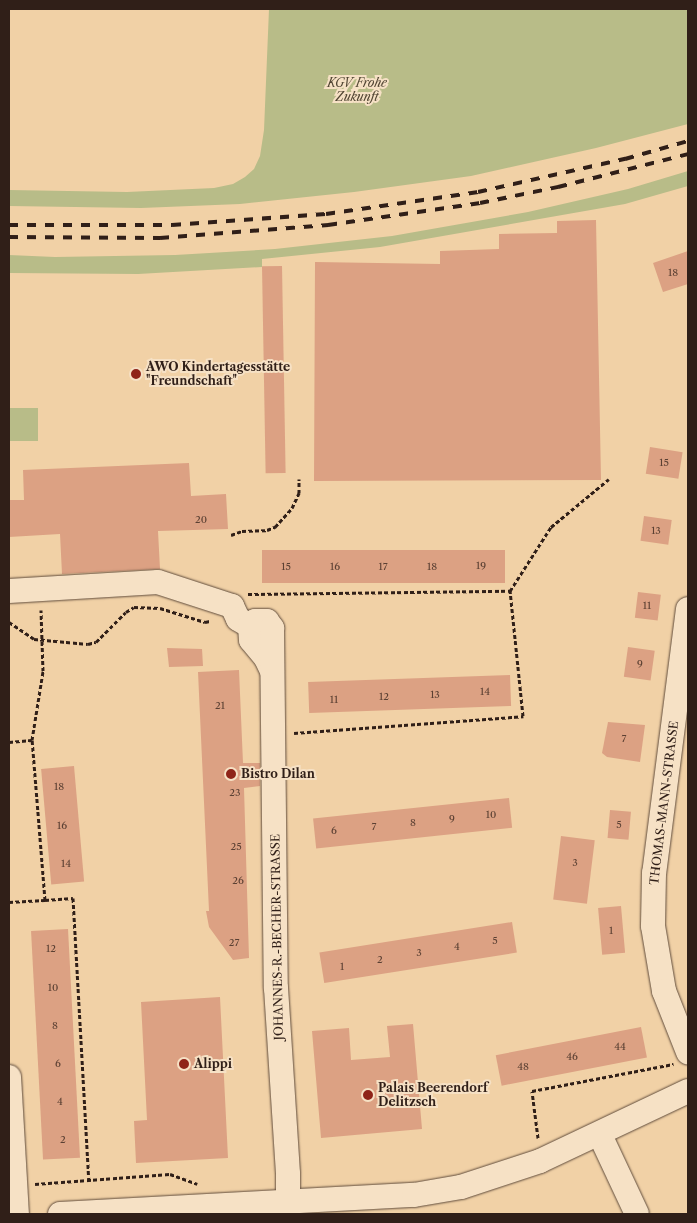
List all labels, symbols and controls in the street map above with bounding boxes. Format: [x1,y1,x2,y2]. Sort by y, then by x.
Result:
park label: KGV Frohe Zukunft [327,76,387,104]
house number: 18 [668,267,678,279]
place label: AWO Kindertagesstätte "Freundschaft" [146,360,290,388]
marker: AWO Kindertagesstätte "Freundschaft" [130,368,142,380]
house number: 15 [659,457,669,469]
house number: 20 [195,514,207,526]
house number: 13 [651,525,661,537]
house number: 19 [476,560,486,572]
house number: 15 [281,561,291,573]
house number: 16 [330,561,340,573]
house number: 17 [378,561,388,573]
house number: 18 [427,561,437,573]
house number: 11 [643,600,651,612]
house number: 9 [637,658,643,670]
house number: 14 [480,686,490,698]
house number: 13 [430,689,440,701]
house number: 12 [379,691,389,703]
house number: 11 [330,694,338,706]
house number: 21 [215,700,225,712]
street label: THOMAS-MANN-STRASSE [647,720,681,886]
house number: 7 [622,733,626,745]
place label: Bistro Dilan [241,767,315,781]
marker: Bistro Dilan [225,768,237,780]
house number: 18 [54,781,64,793]
house number: 23 [229,787,241,799]
house number: 10 [486,809,496,821]
house number: 9 [449,813,455,825]
house number: 8 [410,817,416,829]
house number: 5 [616,819,622,831]
house number: 16 [57,820,67,832]
house number: 7 [372,821,376,833]
house number: 6 [331,825,337,837]
street label: JOHANNES-R.-BECHER-STRASSE [268,834,286,1040]
house number: 25 [230,841,242,853]
house number: 3 [572,857,578,869]
house number: 14 [61,858,71,870]
house number: 26 [232,875,244,887]
house number: 1 [609,925,613,937]
house number: 5 [492,935,498,947]
house number: 27 [229,937,239,949]
house number: 4 [454,941,460,953]
house number: 12 [46,943,56,955]
house number: 3 [416,947,422,959]
house number: 2 [377,954,383,966]
house number: 1 [340,961,344,973]
house number: 10 [48,982,58,994]
house number: 8 [52,1020,58,1032]
house number: 44 [614,1041,626,1053]
house number: 46 [566,1051,578,1063]
place label: Alippi [194,1057,232,1071]
house number: 6 [55,1058,61,1070]
marker: Alippi [178,1058,190,1070]
house number: 48 [517,1061,529,1073]
place label: Palais Beerendorf Delitzsch [378,1081,488,1109]
marker: Palais Beerendorf Delitzsch [362,1089,374,1101]
house number: 4 [57,1096,63,1108]
house number: 2 [60,1134,66,1146]

